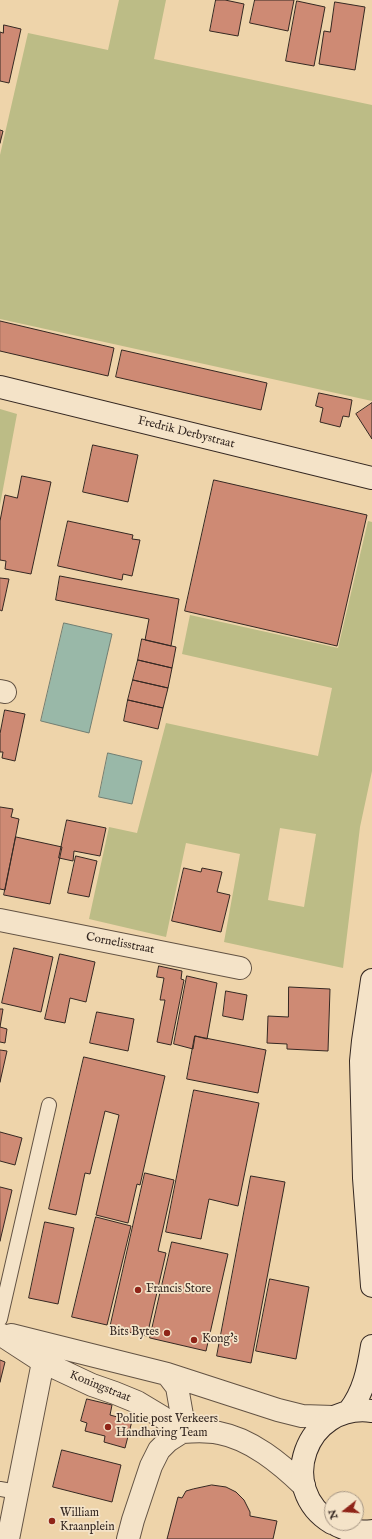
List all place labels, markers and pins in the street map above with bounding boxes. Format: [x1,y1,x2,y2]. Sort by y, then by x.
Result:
place label: Francis Store [146,1283,211,1297]
marker: Francis Store [133,1285,143,1295]
place label: Bits Bytes [109,1326,159,1340]
marker: Bits Bytes [162,1328,172,1338]
place label: Kong's [202,1333,238,1347]
marker: Kong's [189,1335,199,1345]
place label: Politie post Verkeers Handhaving Team [116,1413,218,1441]
marker: Politie post Verkeers Handhaving Team [103,1422,113,1432]
place label: William Kraanplein [60,1507,115,1535]
marker: William Kraanplein [47,1516,57,1526]

